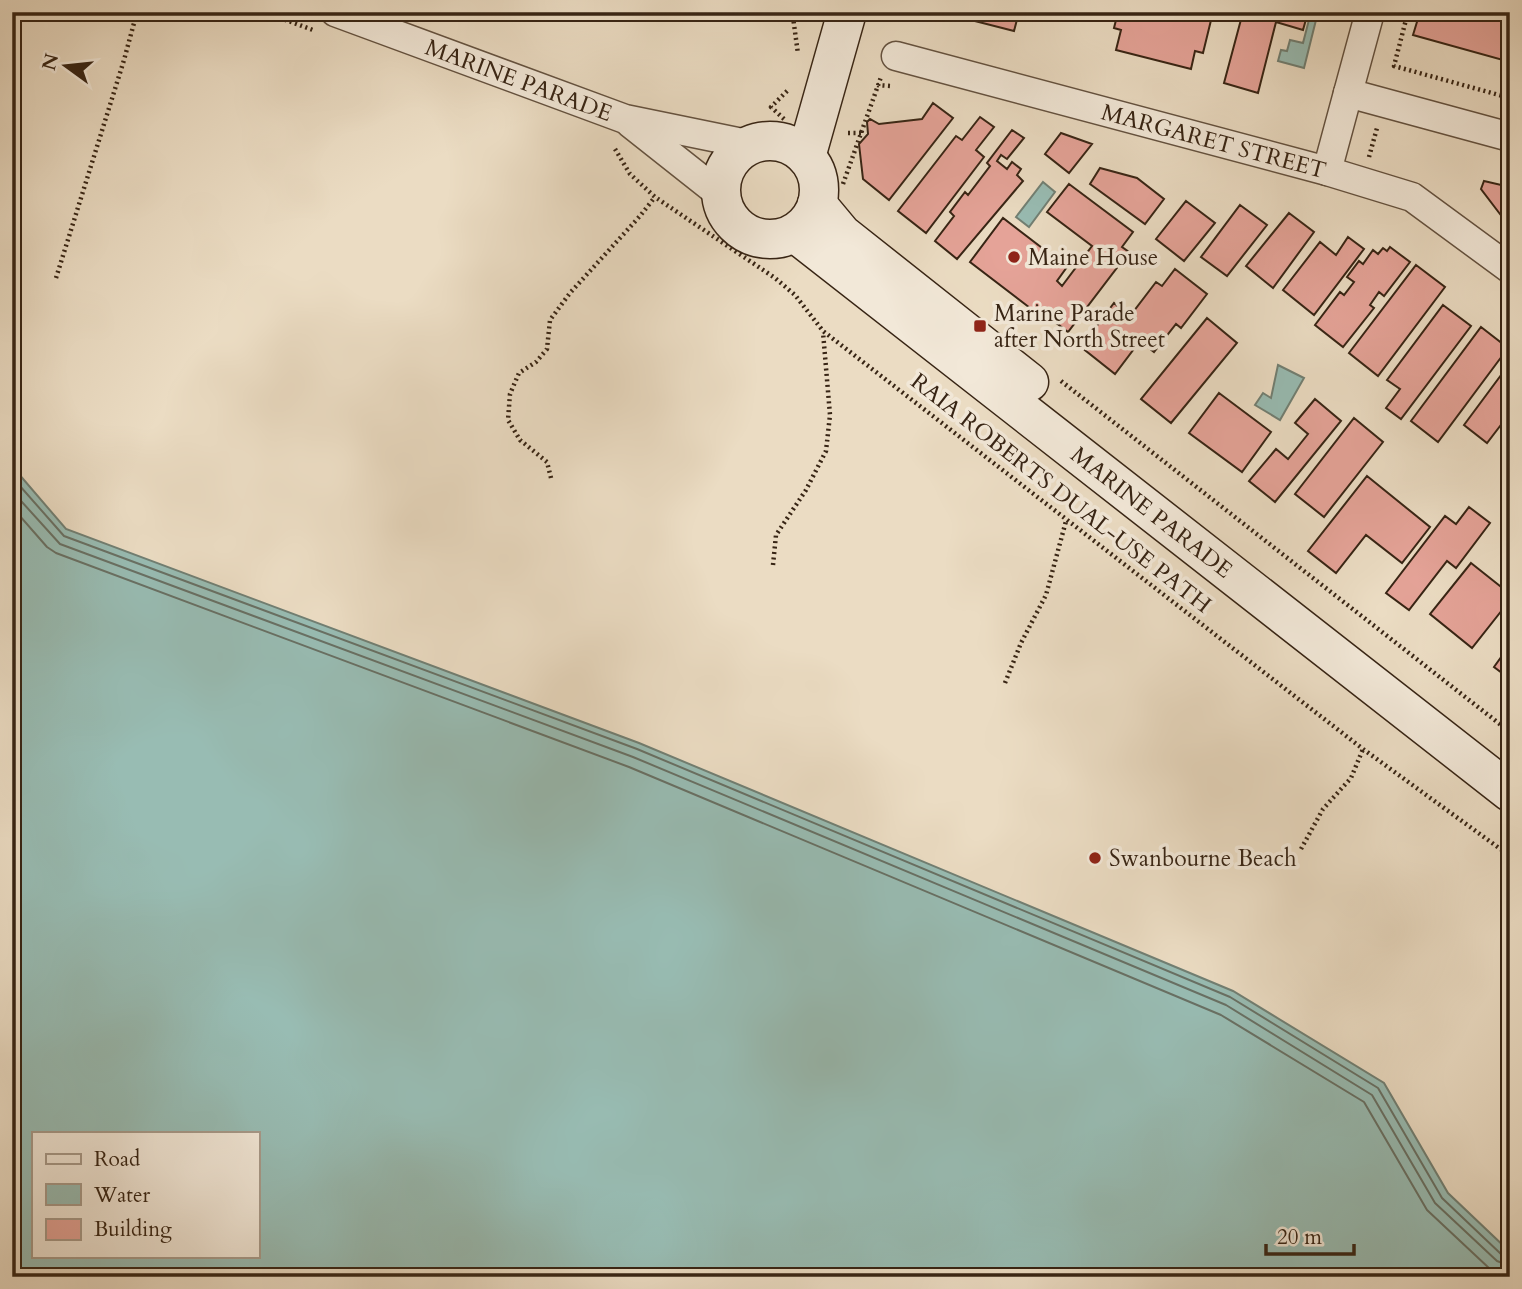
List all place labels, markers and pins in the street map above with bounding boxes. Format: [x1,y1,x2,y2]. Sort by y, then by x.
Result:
place label: Maine House [1028,242,1158,273]
marker: Maine House [1006,249,1022,265]
place label: Marine Parade after North Street [994,298,1165,355]
marker: Marine Parade after North Street [972,318,988,334]
place label: Swanbourne Beach [1109,843,1297,874]
marker: Swanbourne Beach [1087,850,1103,866]

